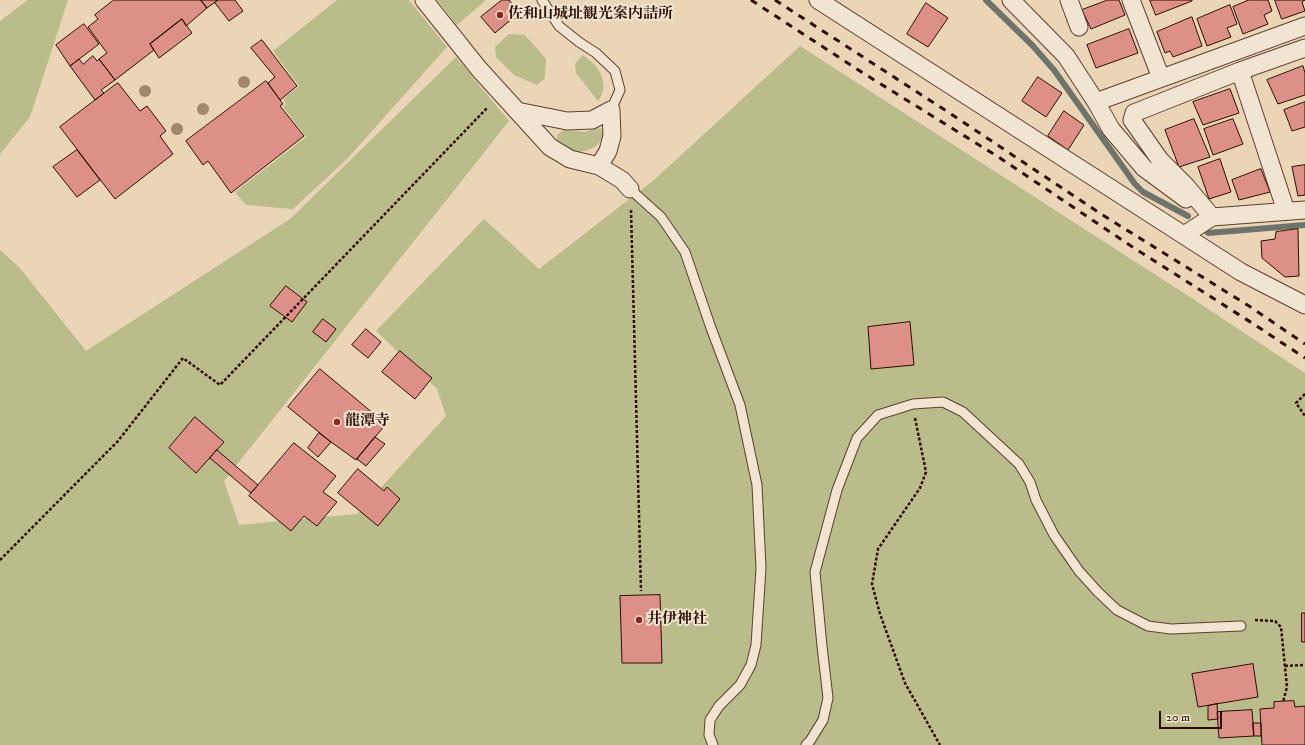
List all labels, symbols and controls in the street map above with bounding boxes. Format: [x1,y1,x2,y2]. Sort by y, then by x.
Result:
place label: 佐和山城址観光案内詰所 [508,6,673,24]
marker: 佐和山城址観光案内詰所 [495,10,505,20]
place label: 龍潭寺 [345,413,390,431]
marker: 龍潭寺 [332,417,342,427]
place label: 井伊神社 [647,611,707,629]
marker: 井伊神社 [634,615,644,625]
scale bar [1161,703,1224,729]
text: 20 m [1166,710,1190,725]

